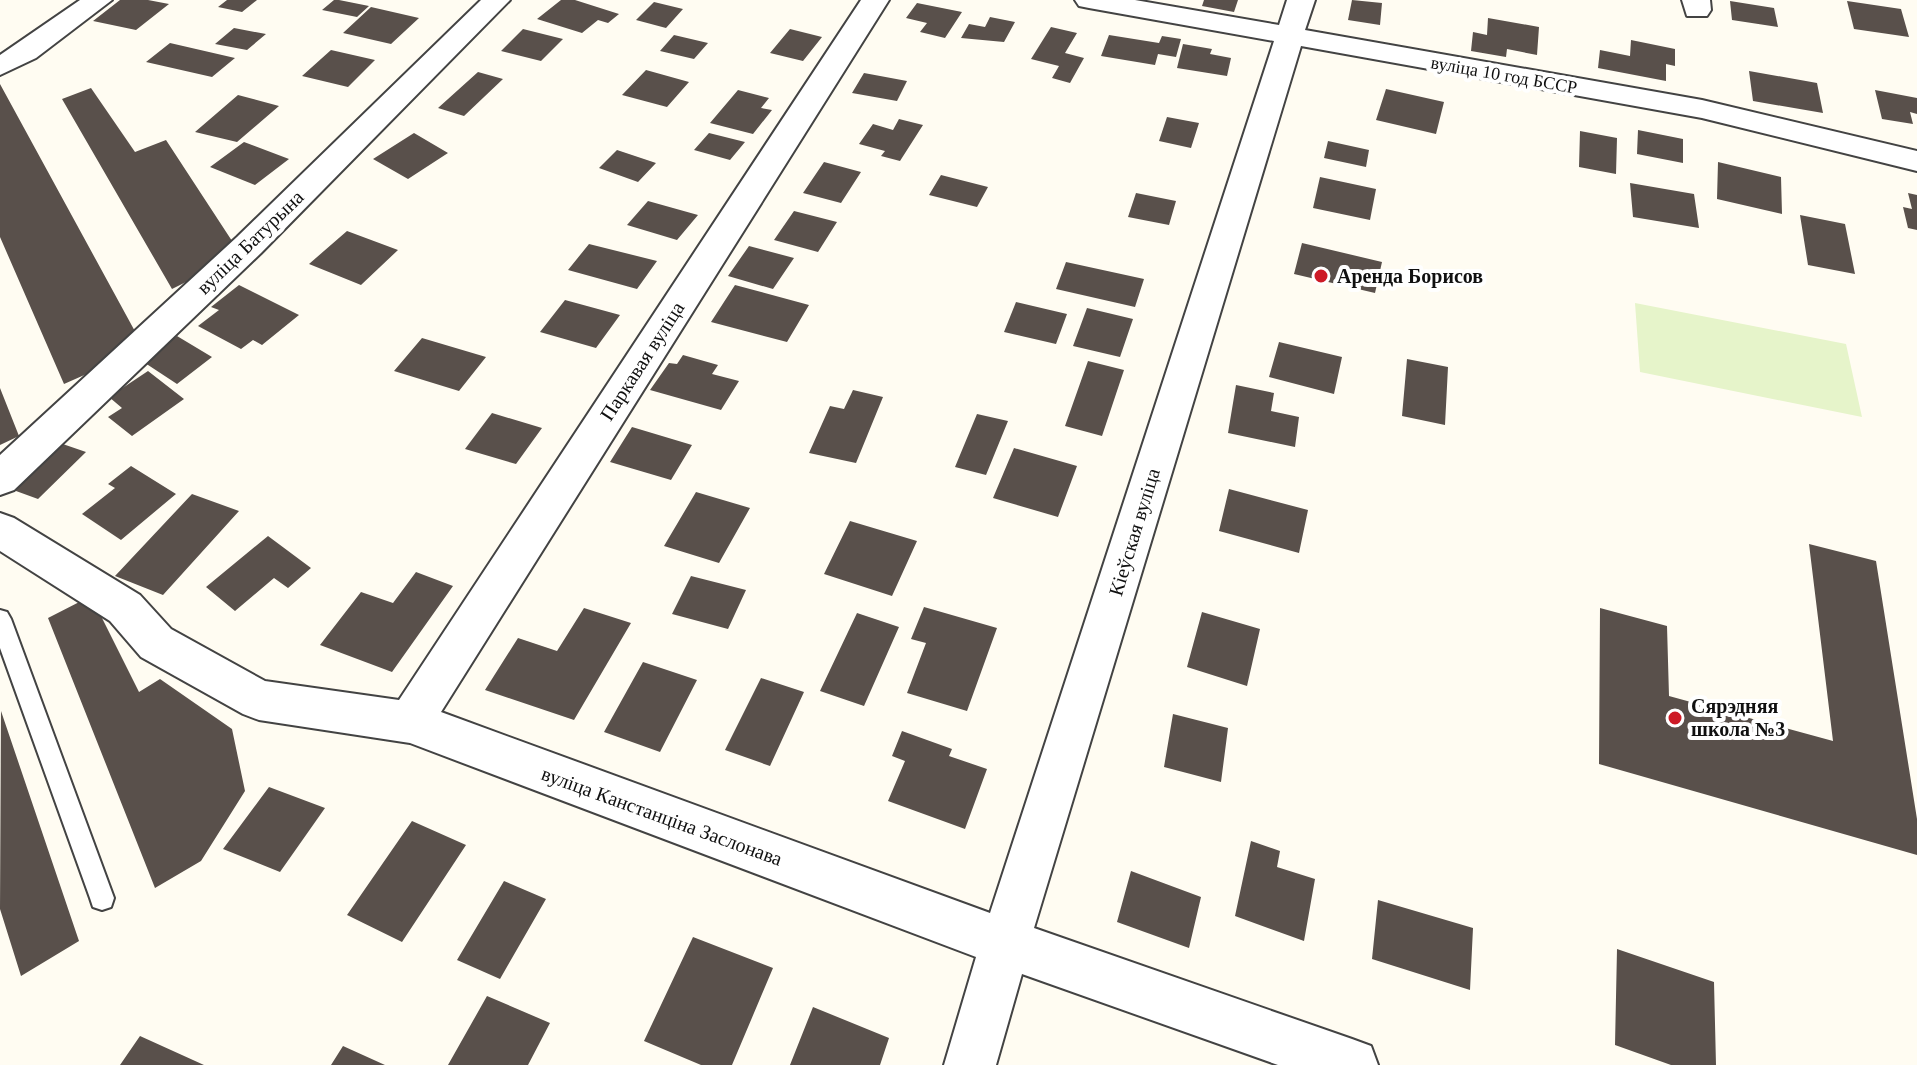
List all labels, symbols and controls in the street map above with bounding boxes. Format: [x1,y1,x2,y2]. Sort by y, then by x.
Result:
street label: вуліца 10 год БССР [1429,52,1579,98]
street label: вуліца Батурына [192,186,309,299]
place label: Аренда Борисов [1337,265,1483,288]
marker: Аренда Борисов [1312,267,1330,285]
street label: Паркавая вуліца [596,298,689,425]
street label: Кіеўская вуліца [1104,465,1165,599]
place label: Сярэдняя школа №3 [1691,695,1785,740]
marker: Сярэдняя школа №3 [1666,709,1684,727]
street label: вуліца Канстанціна Заслонава [538,762,785,871]

